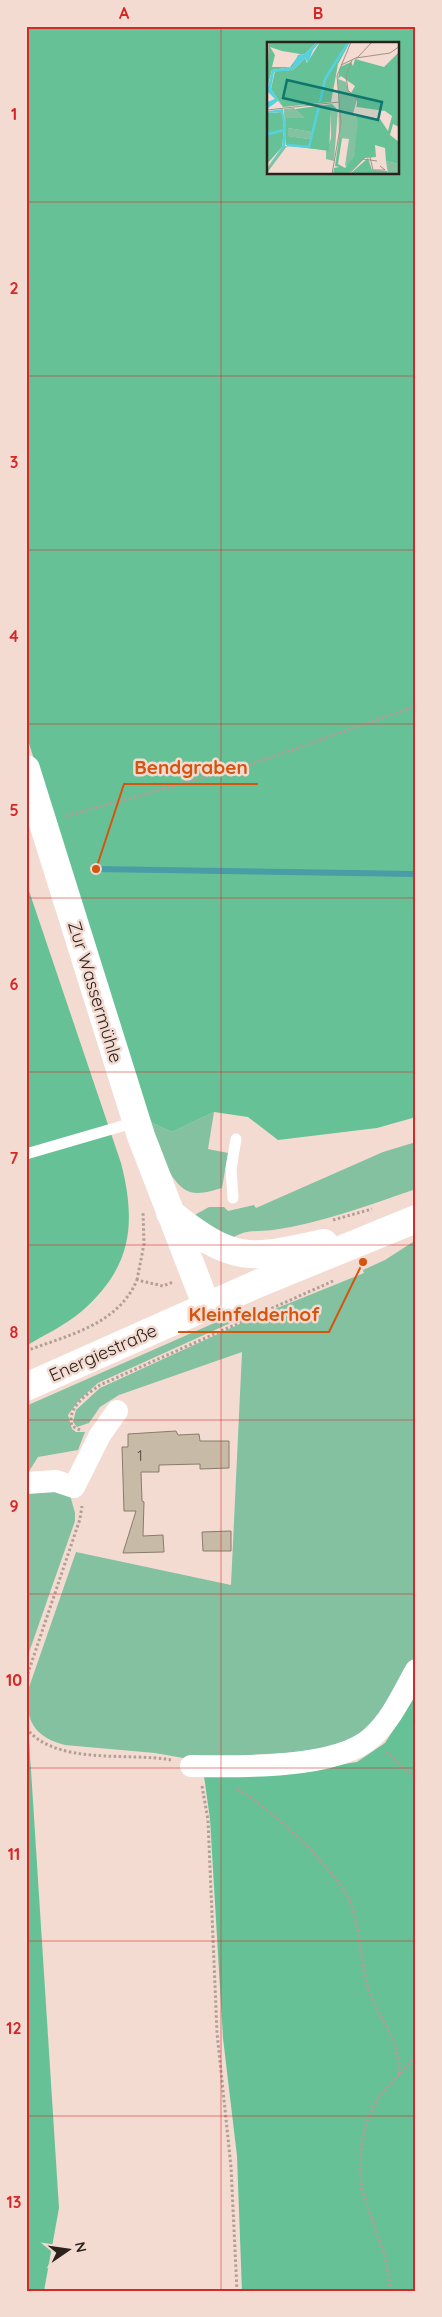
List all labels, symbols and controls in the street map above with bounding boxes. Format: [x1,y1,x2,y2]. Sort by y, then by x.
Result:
text: A [119,3,130,23]
text: B [313,3,323,23]
inset map [267,42,400,175]
text: 1 [11,104,17,124]
text: 2 [9,278,19,298]
text: 3 [10,452,18,472]
text: 4 [9,626,19,646]
callout: Bendgraben [124,750,258,784]
text: Bendgraben [134,755,248,779]
text: 5 [9,800,19,820]
street label: Zur Wassermühle [63,918,128,1065]
text: 6 [10,974,19,994]
text: 7 [10,1148,19,1168]
callout: Kleinfelderhof [178,1298,329,1332]
text: Kleinfelderhof [189,1302,320,1326]
street label: Energiestraße [45,1318,160,1387]
text: 8 [10,1322,19,1342]
house number: 1 [137,1446,143,1465]
text: 9 [9,1496,19,1516]
text: 10 [6,1670,22,1690]
text: 11 [8,1844,20,1864]
text: 12 [6,2018,22,2038]
text: 13 [7,2192,21,2212]
north arrow [42,2224,92,2274]
text: N [71,2240,91,2254]

